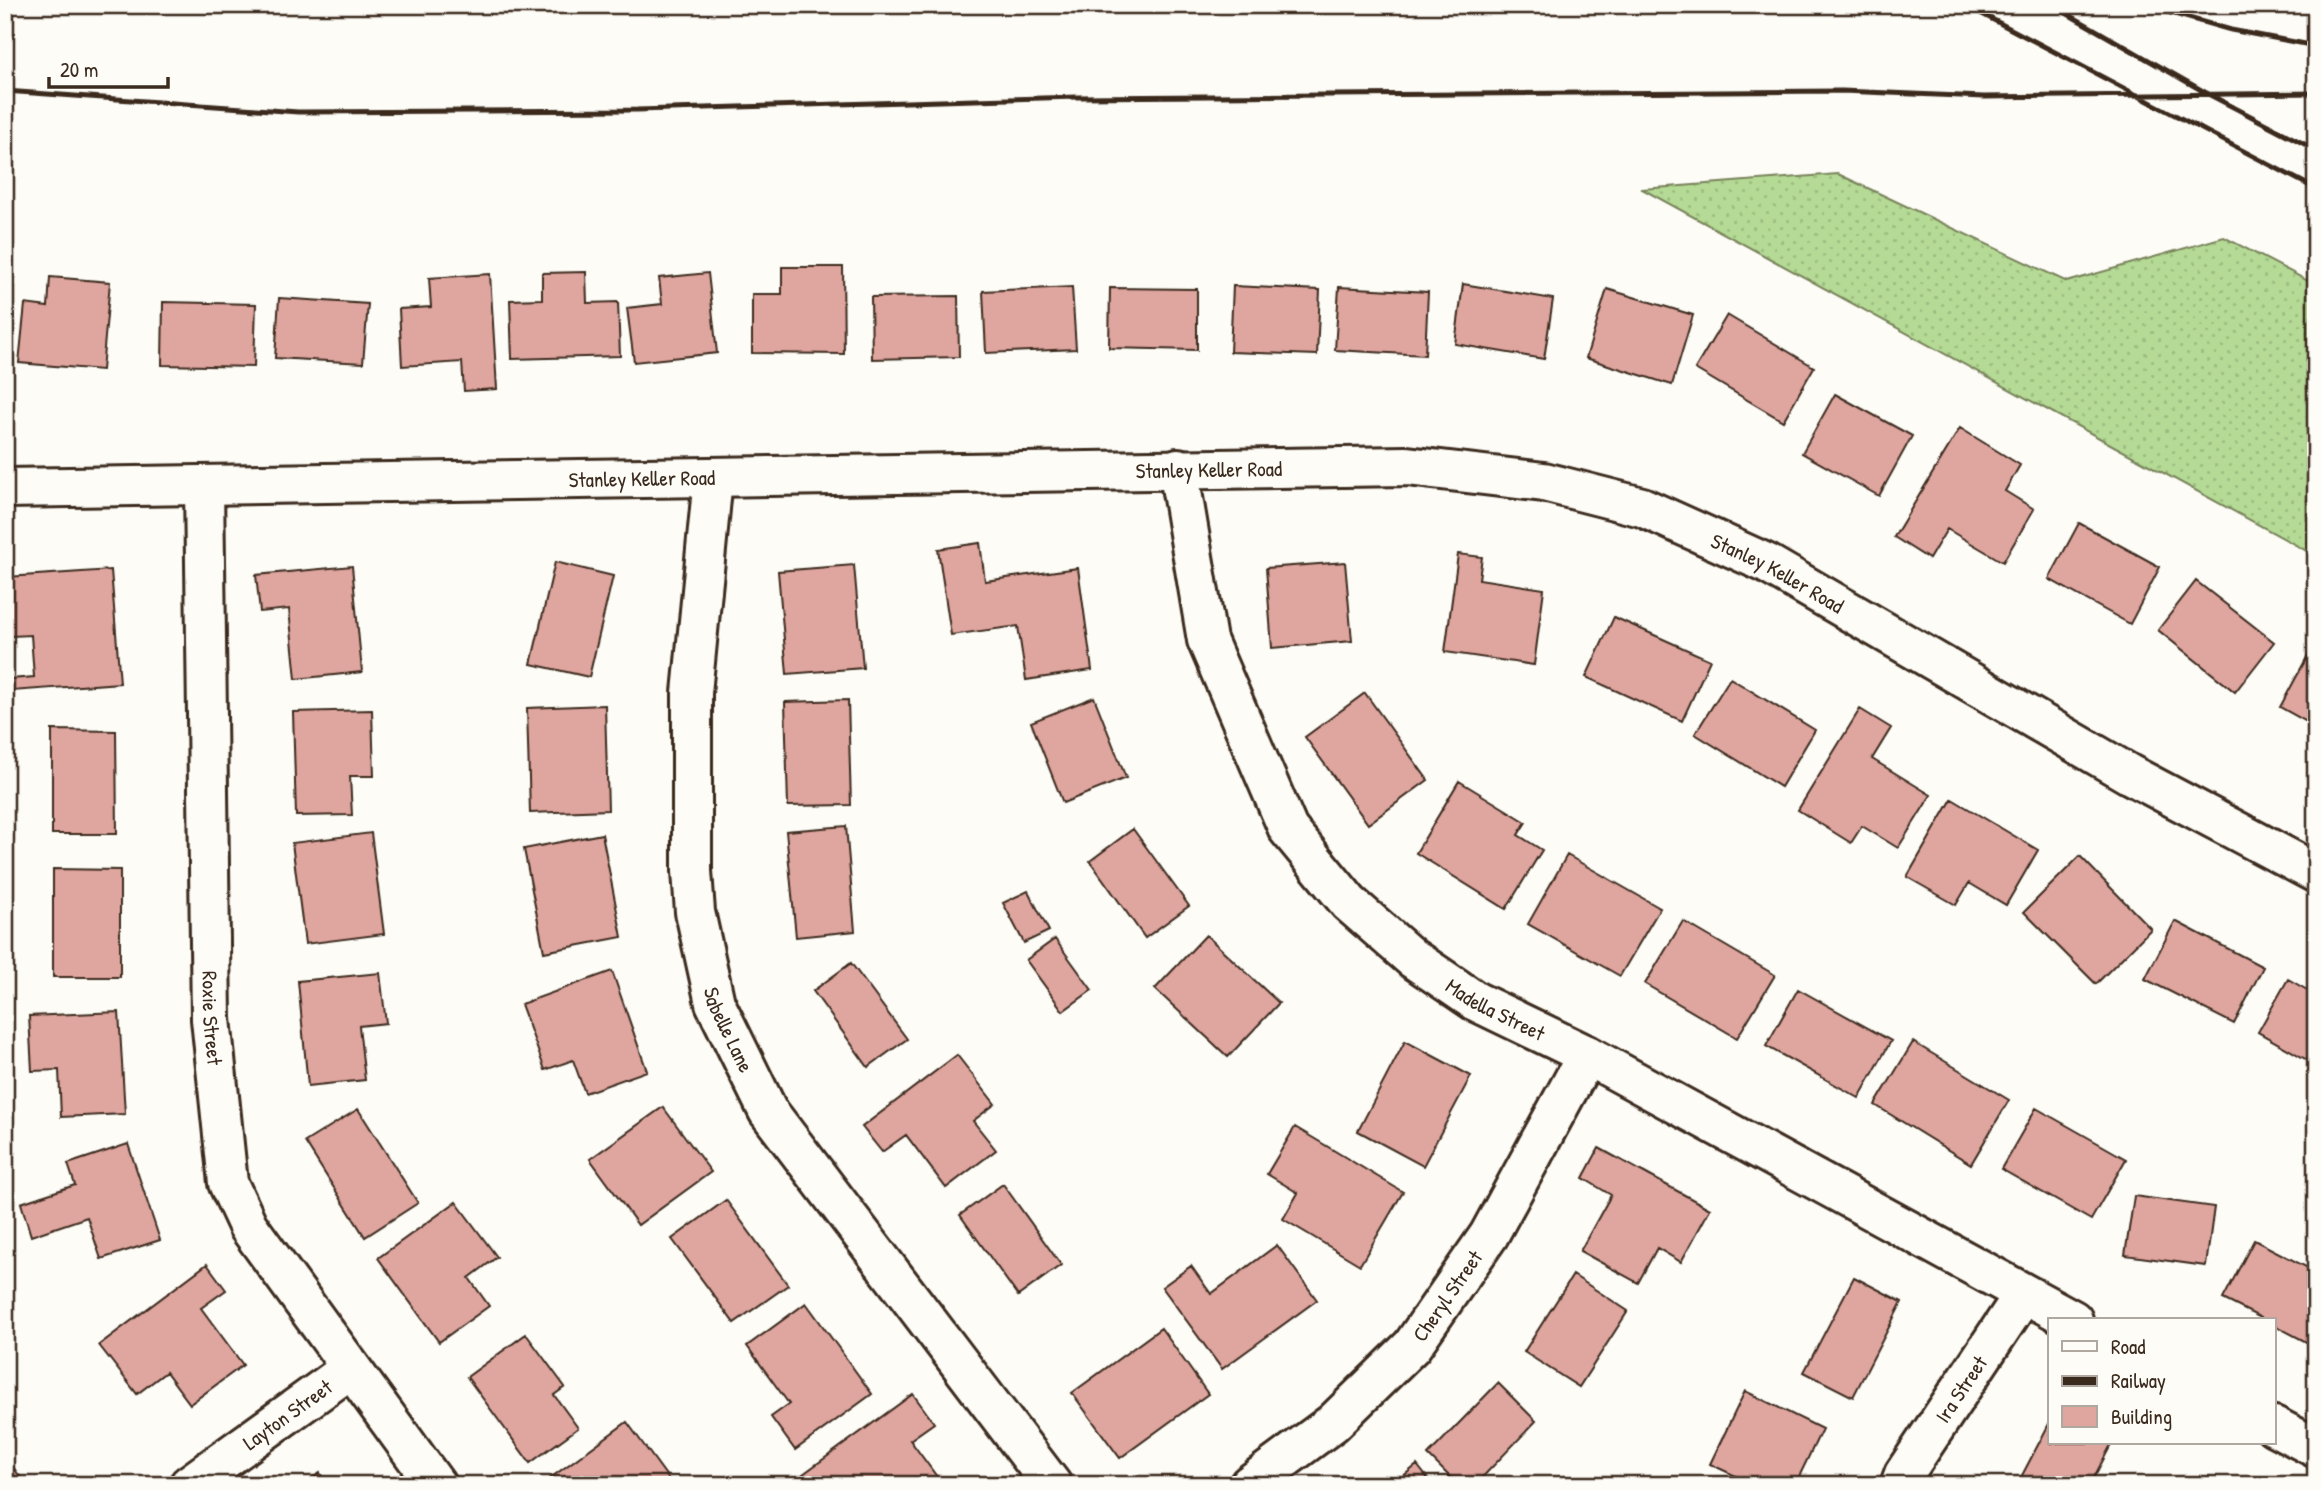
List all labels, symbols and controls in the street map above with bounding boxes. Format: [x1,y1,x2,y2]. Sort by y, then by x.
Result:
scale bar [49,46,168,90]
text: 20 m [60,55,98,84]
street label: Stanley Keller Road [1135,453,1282,485]
street label: Stanley Keller Road [568,462,715,494]
street label: Stanley Keller Road [1707,526,1849,620]
street label: Roxie Street [196,971,230,1067]
street label: Madella Street [1440,971,1551,1048]
street label: Sabelle Lane [697,984,761,1077]
street label: Cheryl Street [1405,1244,1489,1347]
legend [2048,1318,2276,1444]
text: Road [2111,1332,2145,1361]
street label: Ira Street [1928,1349,1994,1428]
text: Railway [2111,1366,2166,1395]
street label: Layton Street [237,1372,338,1456]
text: Building [2111,1402,2172,1431]

